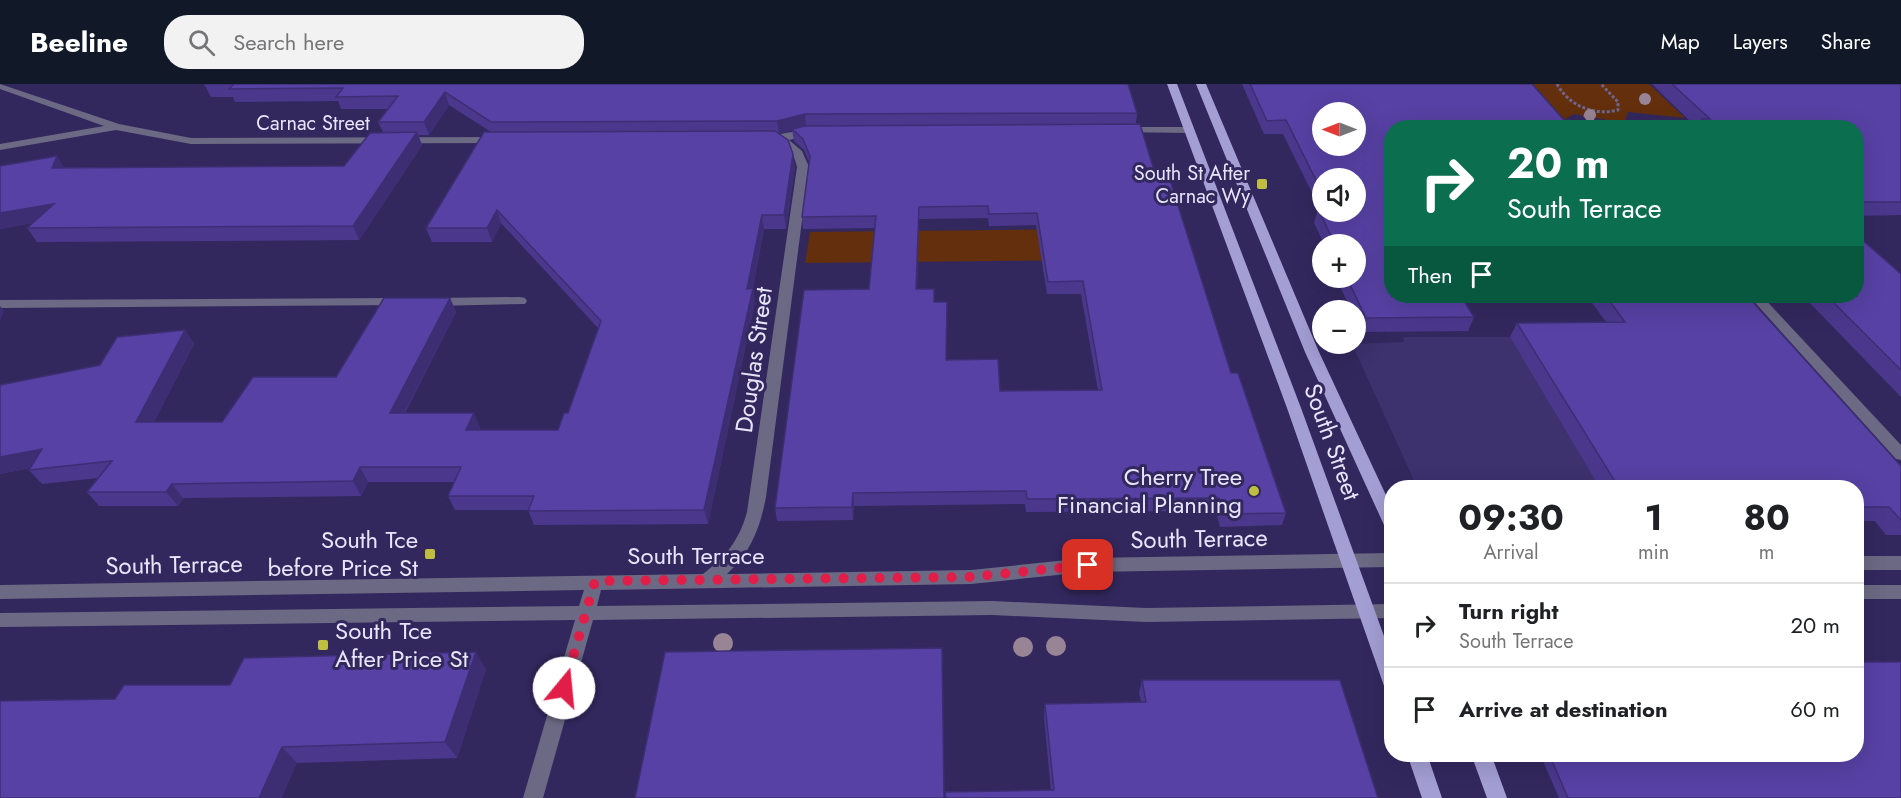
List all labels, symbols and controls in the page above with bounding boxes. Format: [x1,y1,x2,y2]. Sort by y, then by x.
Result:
search box [164,15,584,69]
text: Beeline [30,22,128,63]
icon: search [185,26,218,59]
text: Search here [233,26,344,58]
text: Map [1661,27,1700,57]
text: Layers [1733,27,1788,57]
text: Share [1821,27,1871,57]
north arrow [1312,102,1366,156]
map controls [1312,102,1366,354]
street label: Carnac Street [256,109,370,138]
text: 20 m [1507,133,1609,194]
icon: right [1408,144,1486,222]
place label: South St After Carnac Wy [1134,159,1250,211]
button: sound [1312,168,1366,222]
marker: South St After Carnac Wy [1255,177,1269,191]
text: South Terrace [1507,189,1662,228]
button: + [1312,234,1366,288]
icon: arrive [1465,258,1498,291]
text: Then [1408,259,1453,291]
street label: Douglas Street [726,285,781,435]
button: − [1312,300,1366,354]
street label: South Street [1295,379,1370,505]
place label: Cherry Tree Financial Planning [1057,459,1242,522]
marker: Cherry Tree Financial Planning [1247,484,1261,498]
text: 09:30 [1458,491,1564,543]
text: 1 [1644,491,1663,543]
text: 80 [1743,491,1790,543]
street label: South Terrace [1130,520,1268,557]
place label: South Tce before Price St [267,522,418,585]
street label: South Terrace [627,538,765,573]
text: Arrival [1483,538,1539,567]
text: min [1638,538,1669,567]
text: m [1759,538,1774,567]
pin [1062,539,1113,590]
street label: South Terrace [105,546,243,583]
marker: South Tce before Price St [423,547,437,561]
icon: arrive [1071,548,1104,581]
text: Turn right [1459,595,1559,627]
icon: right [1408,609,1441,642]
text: 20 m [1791,609,1840,641]
place label: South Tce After Price St [335,613,469,676]
text: South Terrace [1459,627,1573,656]
marker: South Tce After Price St [316,638,330,652]
position arrow [532,656,596,720]
icon: arrive [1408,693,1441,726]
text: Arrive at destination [1459,693,1668,725]
text: 60 m [1790,693,1840,725]

